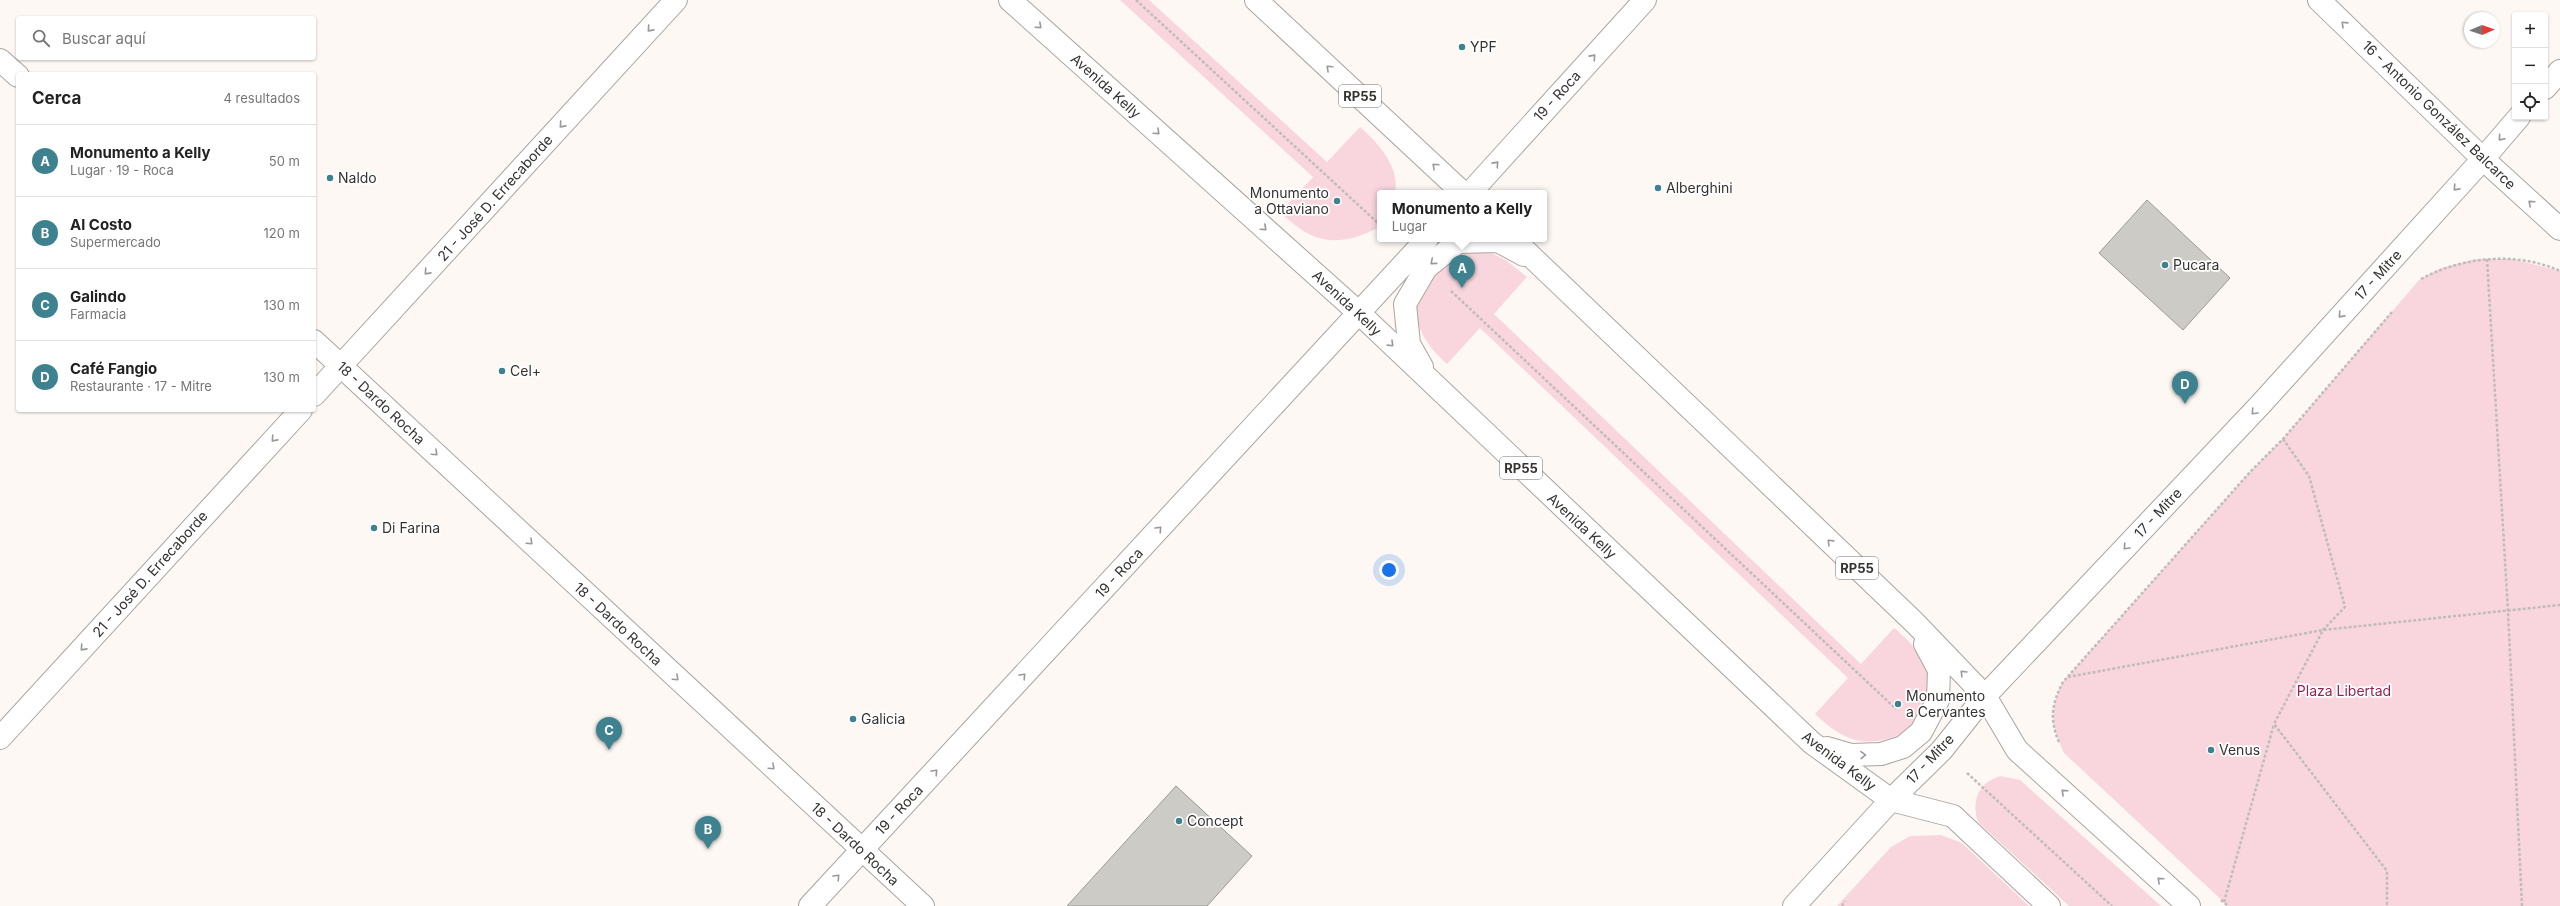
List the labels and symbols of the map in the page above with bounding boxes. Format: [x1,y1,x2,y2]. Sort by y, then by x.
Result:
north arrow [2464,12,2500,48]
one-way arrow [1034,21,1042,29]
one-way arrow [2341,21,2349,29]
one-way arrow [647,24,654,32]
street label: 16 - Antonio González Balcarce [2359,37,2520,193]
place label: YPF [1470,38,1497,55]
marker: YPF [1457,42,1467,52]
street label: Avenida Kelly [1068,50,1145,122]
one-way arrow [1588,55,1595,62]
one-way arrow [1326,65,1334,73]
street label: 19 - Roca [1530,67,1584,124]
road number: RP55 [1339,85,1381,107]
one-way arrow [559,120,567,128]
one-way arrow [1152,127,1159,134]
street label: 21 - José D. Errecaborde [434,131,556,264]
one-way arrow [2498,133,2506,141]
one-way arrow [1491,161,1499,169]
one-way arrow [1432,164,1439,171]
place label: Naldo [338,169,377,186]
marker: Naldo [325,173,335,183]
place label: Alberghini [1666,179,1733,196]
marker: Alberghini [1653,183,1663,193]
one-way arrow [2454,183,2461,191]
place label: Monumento a Ottaviano [1250,184,1329,217]
marker: Monumento a Ottaviano [1332,196,1342,206]
one-way arrow [2528,200,2536,207]
one-way arrow [1259,223,1267,231]
street label: 17 - Mitre [2351,246,2405,303]
pin: A [1449,255,1475,288]
place label: Pucara [2173,256,2219,273]
one-way arrow [1431,258,1438,265]
marker: Pucara [2160,260,2170,270]
street label: Avenida Kelly [1309,266,1385,339]
one-way arrow [424,267,432,275]
one-way arrow [2339,311,2346,318]
one-way arrow [1386,339,1394,347]
street label: 18 - Dardo Rocha [334,358,429,448]
place label: Cel+ [510,362,541,379]
marker: Cel+ [497,366,507,376]
pin: D [2172,371,2198,404]
one-way arrow [2251,407,2259,415]
one-way arrow [272,434,279,442]
one-way arrow [430,448,438,456]
road number: RP55 [1500,457,1542,479]
street label: 17 - Mitre [2130,484,2185,541]
street label: Avenida Kelly [1544,489,1620,562]
street label: 21 - José D. Errecaborde [89,507,211,640]
place label: Di Farina [382,519,440,536]
marker: Di Farina [369,523,379,533]
one-way arrow [1154,527,1161,534]
one-way arrow [525,537,533,544]
one-way arrow [1827,539,1835,547]
one-way arrow [2123,542,2131,550]
street label: 19 - Roca [1091,544,1146,601]
road number: RP55 [1836,557,1878,579]
your location [1379,560,1399,580]
street label: 18 - Dardo Rocha [571,579,666,669]
one-way arrow [80,643,87,651]
one-way arrow [1960,670,1967,678]
one-way arrow [672,673,679,680]
one-way arrow [1018,673,1026,681]
park label: Plaza Libertad [2297,682,2391,699]
place label: Monumento a Cervantes [1906,687,1986,720]
marker: Monumento a Cervantes [1893,699,1903,709]
place label: Galicia [861,710,905,727]
marker: Galicia [848,714,858,724]
pin: C [596,717,622,750]
street label: Avenida Kelly [1799,727,1880,794]
street label: 17 - Mitre [1902,730,1957,787]
place label: Venus [2219,741,2260,758]
marker: Venus [2206,745,2216,755]
one-way arrow [1860,751,1866,759]
one-way arrow [767,762,774,769]
one-way arrow [930,769,937,777]
street label: 19 - Roca [871,781,926,838]
one-way arrow [2061,790,2069,797]
street label: 18 - Dardo Rocha [808,799,903,889]
place label: Concept [1187,812,1244,829]
pin: B [695,816,721,849]
marker: Concept [1174,816,1184,826]
one-way arrow [832,875,839,882]
one-way arrow [2157,877,2165,884]

